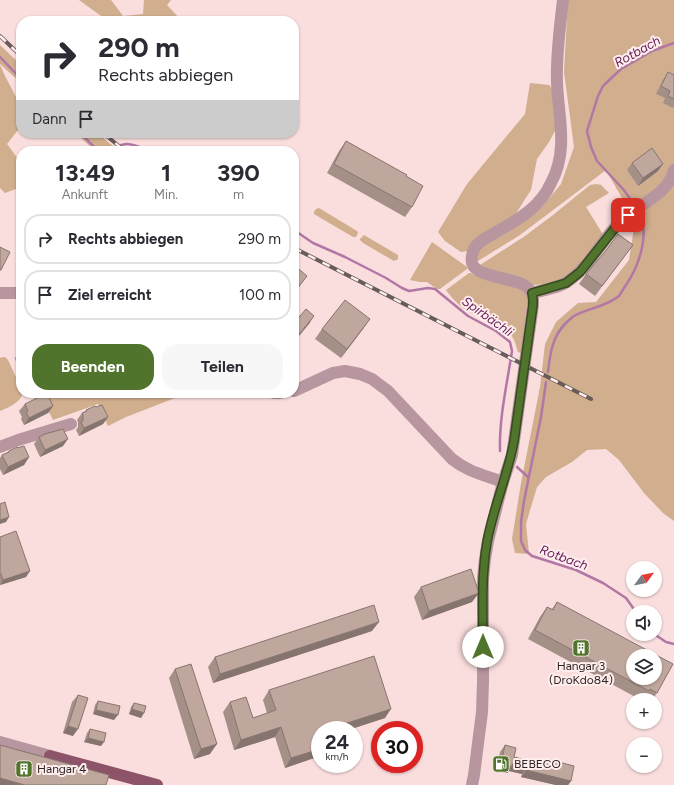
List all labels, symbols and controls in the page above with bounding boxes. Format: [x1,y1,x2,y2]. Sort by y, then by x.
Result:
text: 290 m [98,30,180,64]
icon: right [32,32,84,84]
water label: Rotbach [612,33,663,70]
text: Rechts abbiegen [98,64,233,86]
icon: arrive [75,108,97,130]
text: Dann [32,110,67,128]
text: 13:49 [55,158,115,187]
text: 1 [161,158,171,187]
text: 390 [217,158,260,187]
text: Ankunft [62,187,108,202]
text: Min. [154,187,178,202]
text: m [233,187,244,202]
pin [611,198,645,232]
icon: arrive [617,204,639,226]
icon: right [34,228,56,250]
text: Rechts abbiegen [68,230,183,248]
text: 290 m [238,230,281,248]
icon: arrive [34,284,56,306]
text: Ziel erreicht [68,286,152,304]
text: 100 m [239,286,281,304]
water label: Spirbächli [459,293,517,340]
button: Beenden [32,344,154,390]
button: Teilen [162,344,283,390]
water label: Rotbach [538,542,590,573]
north arrow [626,561,662,597]
map controls [626,561,662,773]
button: sound [626,605,662,641]
position arrow [462,626,504,668]
building icon: Hangar 3 (DroKdo84) [571,638,591,658]
button: layers [626,649,662,685]
place label: Hangar 3 (DroKdo84) [549,659,613,687]
button: + [626,693,662,729]
speed limit sign: 30 [371,721,423,773]
text: 24 [325,730,349,754]
button: − [626,737,662,773]
text: km/h [326,750,348,763]
fuel station icon: BEBECO [491,754,511,774]
place label: BEBECO [514,757,561,771]
building icon: Hangar 4 [14,759,34,779]
place label: Hangar 4 [37,762,87,776]

